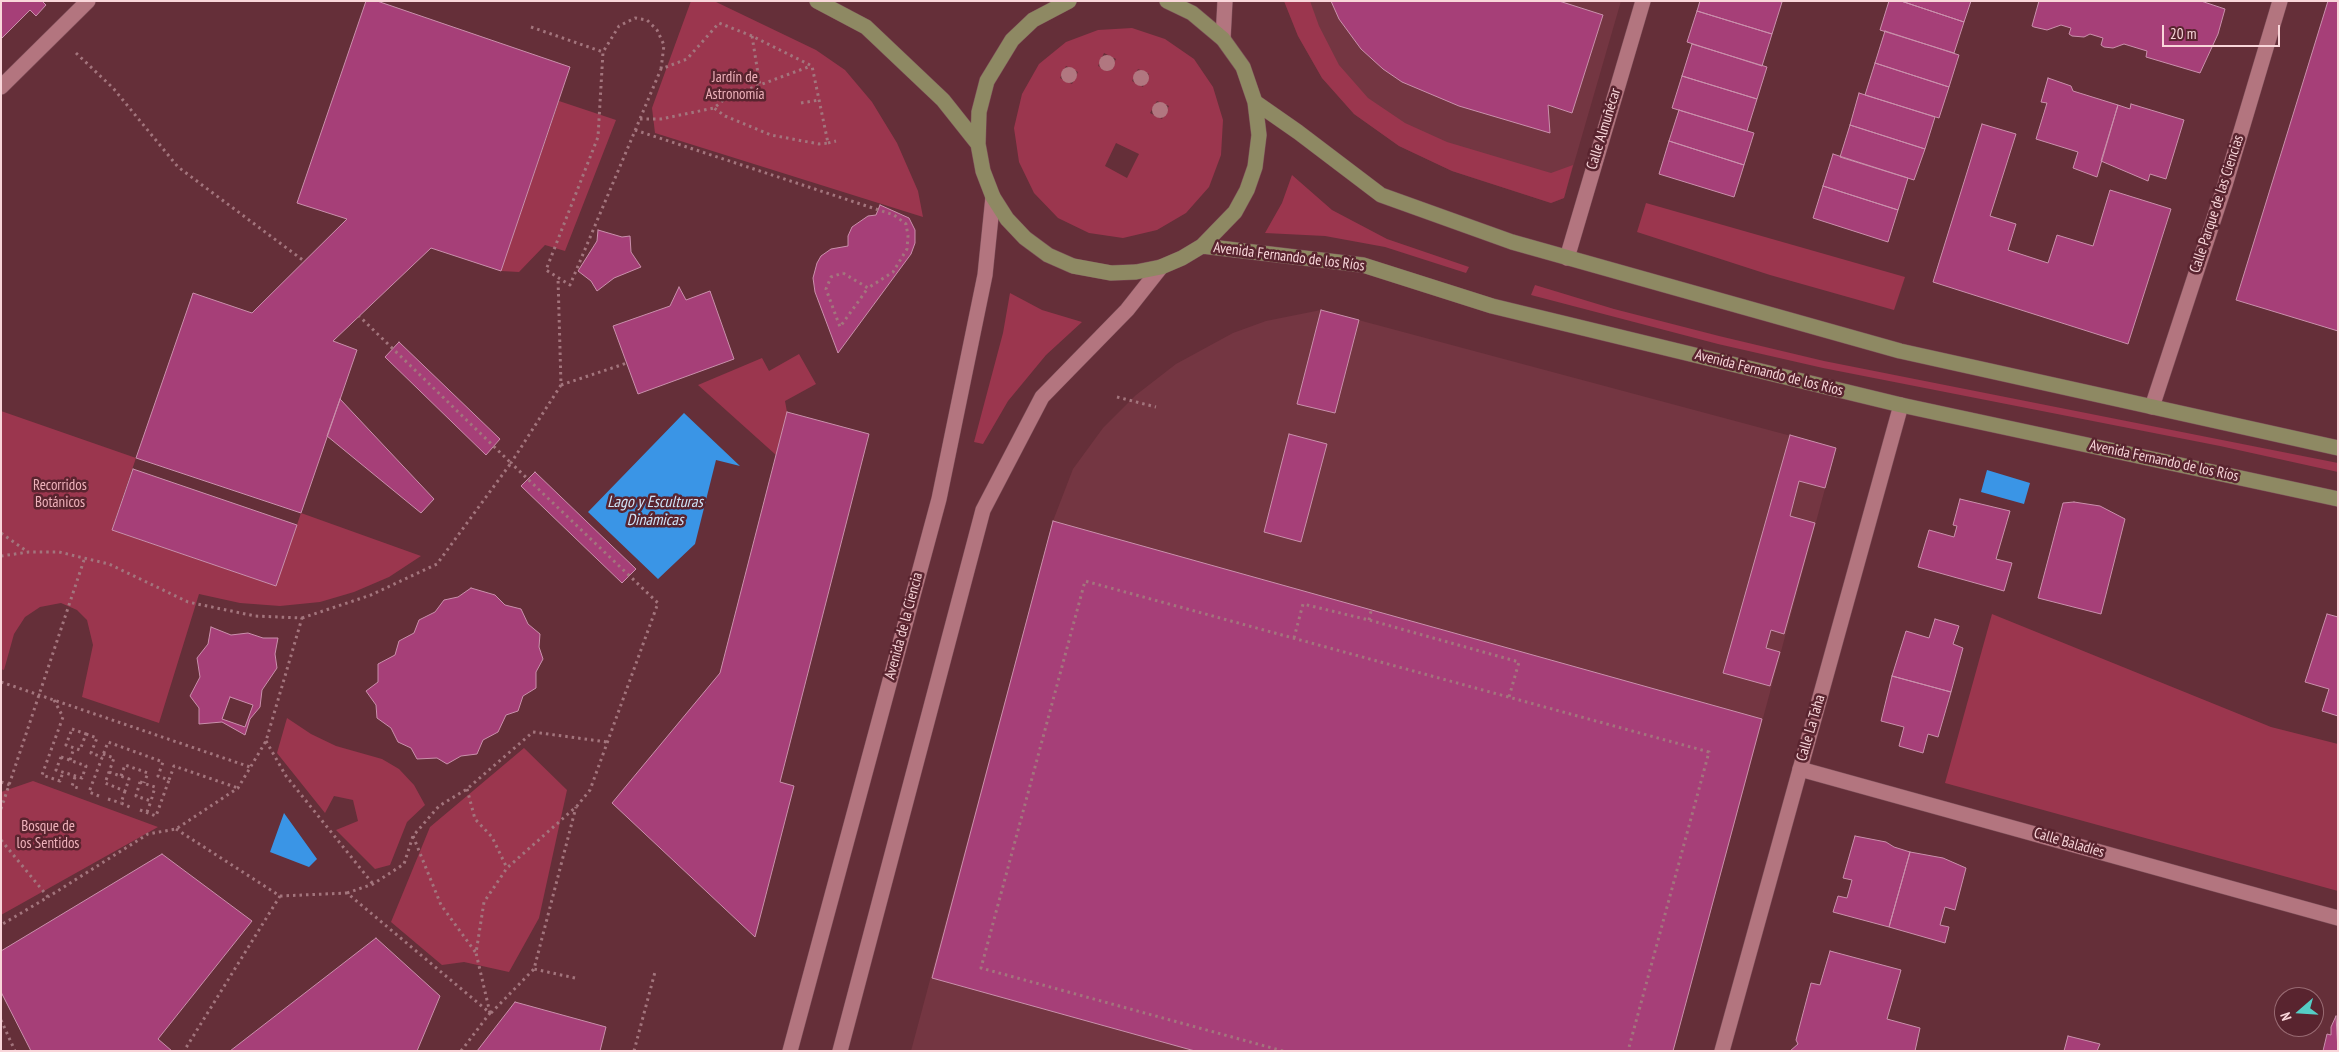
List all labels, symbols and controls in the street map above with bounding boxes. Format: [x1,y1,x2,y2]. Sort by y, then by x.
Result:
scale bar [2164,15,2282,47]
text: 20 m [2170,24,2196,43]
park label: Jardín de Astronomía [706,69,764,104]
street label: Calle Almuñécar [1583,86,1625,172]
street label: Calle Parque de las Ciencias [2186,133,2248,275]
street label: Avenida Fernando de los Ríos [1212,239,1366,275]
street label: Avenida Fernando de los Ríos [1693,346,1845,400]
street label: Avenida Fernando de los Ríos [2088,436,2240,486]
park label: Recorridos Botánicos [33,477,87,512]
water label: Lago y Esculturas Dinámicas [607,492,703,530]
street label: Avenida de la Ciencia [881,570,927,682]
street label: Calle La Taha [1793,693,1829,763]
park label: Bosque de los Sentidos [17,818,79,853]
street label: Calle Baladíes [2032,824,2106,862]
north arrow [2274,987,2324,1037]
text: N [2276,1010,2296,1023]

